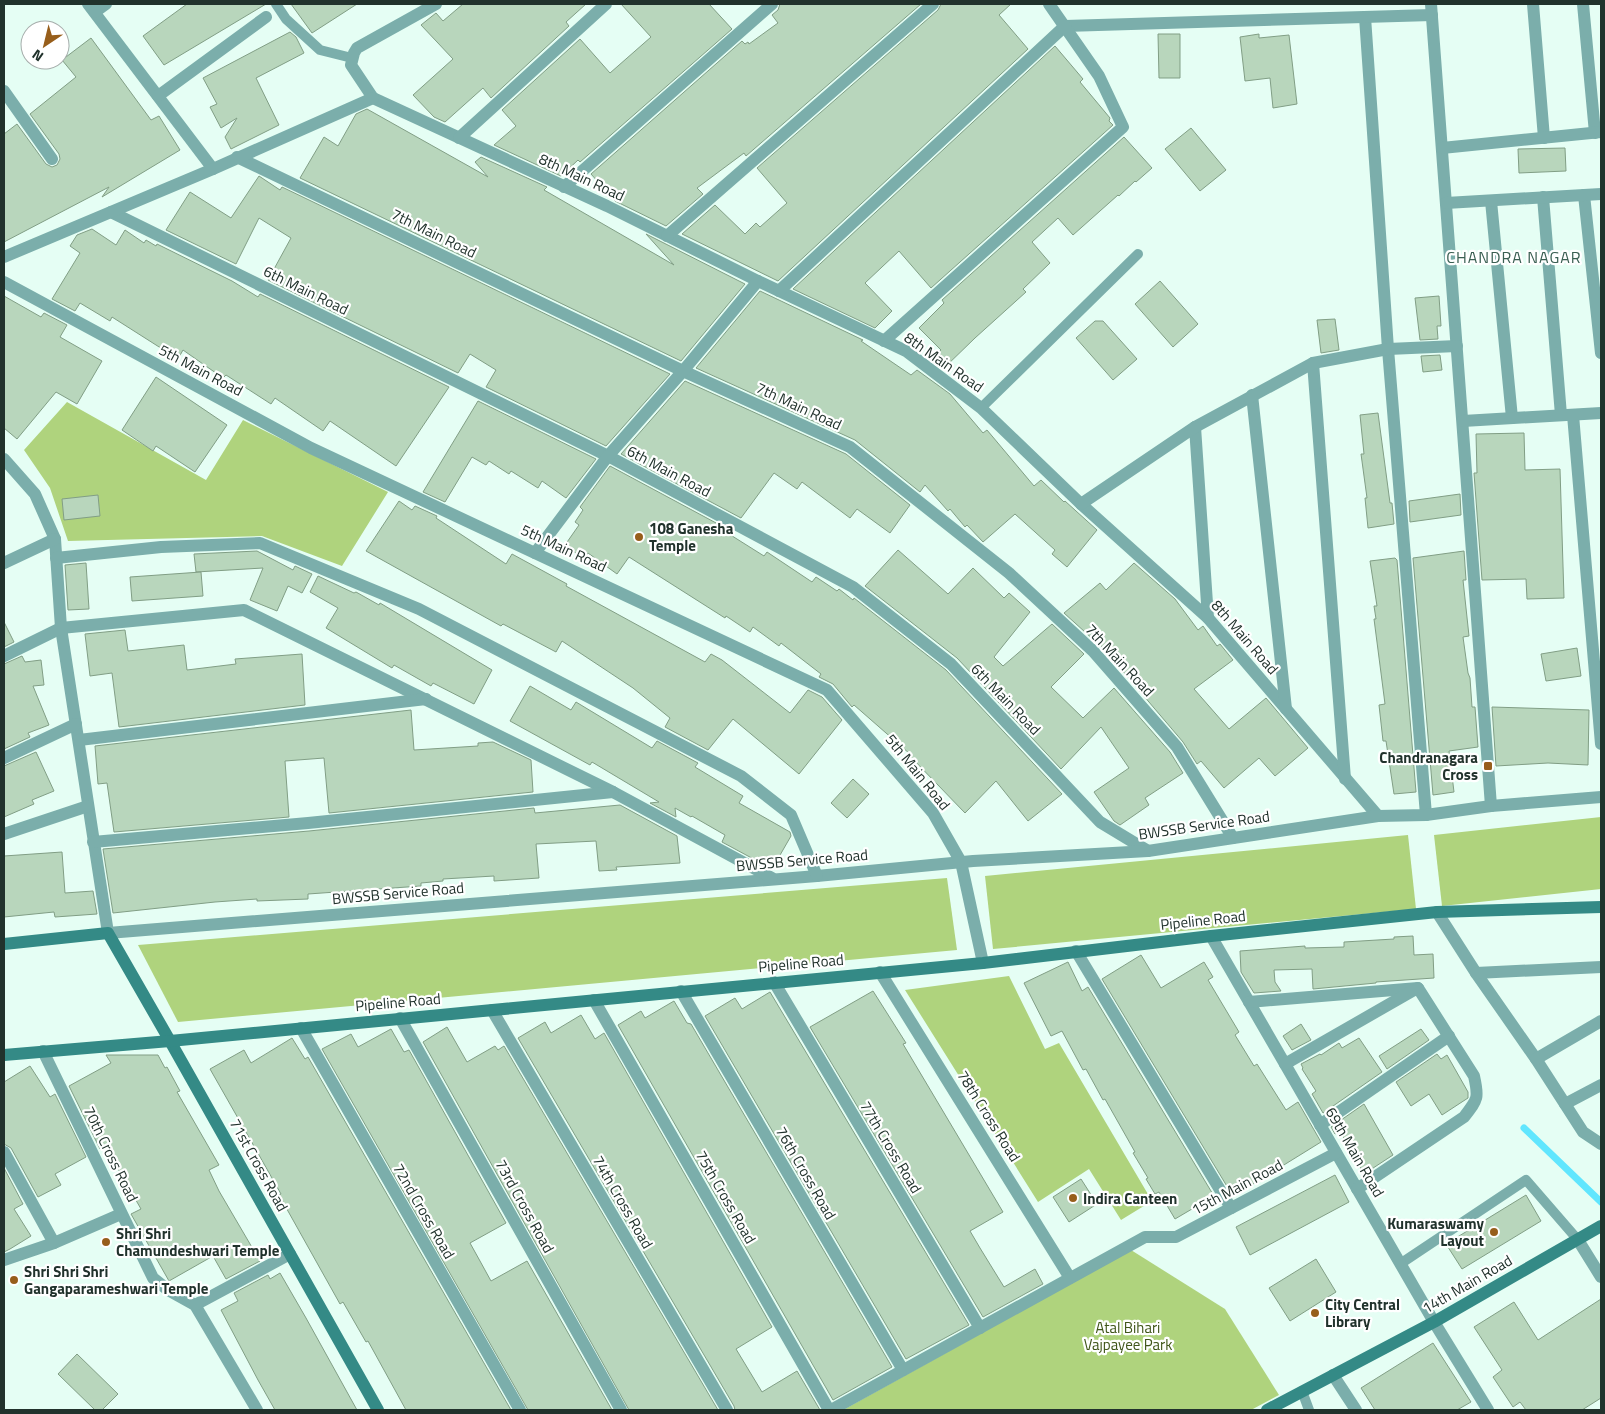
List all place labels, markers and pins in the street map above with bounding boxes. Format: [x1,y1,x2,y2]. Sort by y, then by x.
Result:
place label: 108 Ganesha Temple [649,517,734,557]
marker: 108 Ganesha Temple [633,531,645,543]
place label: Chandranagara Cross [1379,746,1478,786]
marker: Chandranagara Cross [1482,760,1494,772]
place label: Indira Canteen [1083,1187,1177,1210]
marker: Indira Canteen [1067,1192,1079,1204]
place label: Kumaraswamy Layout [1387,1212,1485,1252]
place label: Shri Shri Chamundeshwari Temple [116,1222,280,1262]
marker: Kumaraswamy Layout [1488,1226,1500,1238]
marker: Shri Shri Chamundeshwari Temple [100,1236,112,1248]
place label: Shri Shri Shri Gangaparameshwari Temple [24,1260,209,1300]
marker: Shri Shri Shri Gangaparameshwari Temple [8,1274,20,1286]
place label: City Central Library [1325,1293,1400,1333]
marker: City Central Library [1309,1307,1321,1319]

